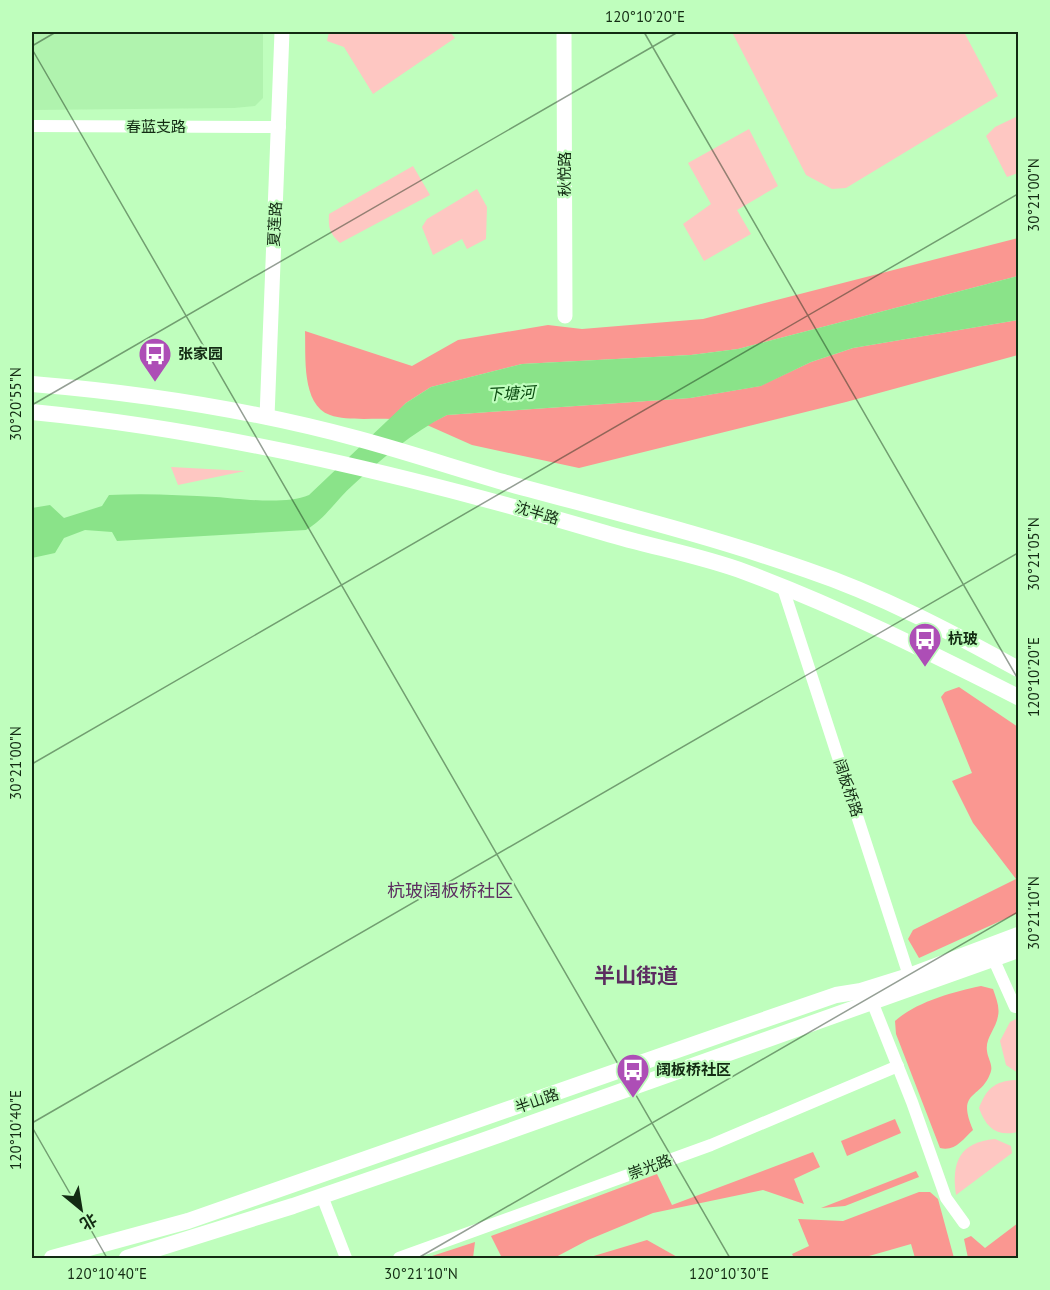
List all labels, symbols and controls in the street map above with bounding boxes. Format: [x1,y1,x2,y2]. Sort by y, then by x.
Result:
text: 120°10'20"E [605,7,685,26]
street label: 春蓝支路 [126,117,186,136]
street label: 秋悦路 [555,151,574,197]
text: 30°21'00"N [1024,158,1043,232]
street label: 夏莲路 [264,201,285,247]
bus stop icon: 张家园 [137,336,173,383]
place label: 张家园 [178,344,223,363]
text: 30°20'55"N [6,367,25,441]
water label: 下塘河 [487,382,538,404]
street label: 沈半路 [513,497,561,528]
text: 30°21'05"N [1024,517,1043,591]
bus stop icon: 杭玻 [907,621,943,668]
place label: 杭玻 [948,629,978,648]
text: 120°10'20"E [1024,637,1043,717]
text: 30°21'00"N [6,726,25,800]
street label: 阔板桥路 [830,756,867,819]
text: 30°21'10"N [1024,876,1043,950]
district label: 杭玻阔板桥社区 [387,879,513,902]
district label: 半山街道 [594,962,678,989]
bus stop icon: 阔板桥社区 [615,1052,651,1099]
place label: 阔板桥社区 [656,1060,731,1079]
street label: 半山路 [512,1084,561,1117]
text: 120°10'40"E [6,1090,25,1170]
street label: 崇光路 [625,1150,674,1183]
north arrow [51,1179,111,1239]
text: 北 [77,1209,100,1235]
text: 120°10'40"E [67,1264,147,1283]
text: 30°21'10"N [384,1264,458,1283]
text: 120°10'30"E [689,1264,769,1283]

